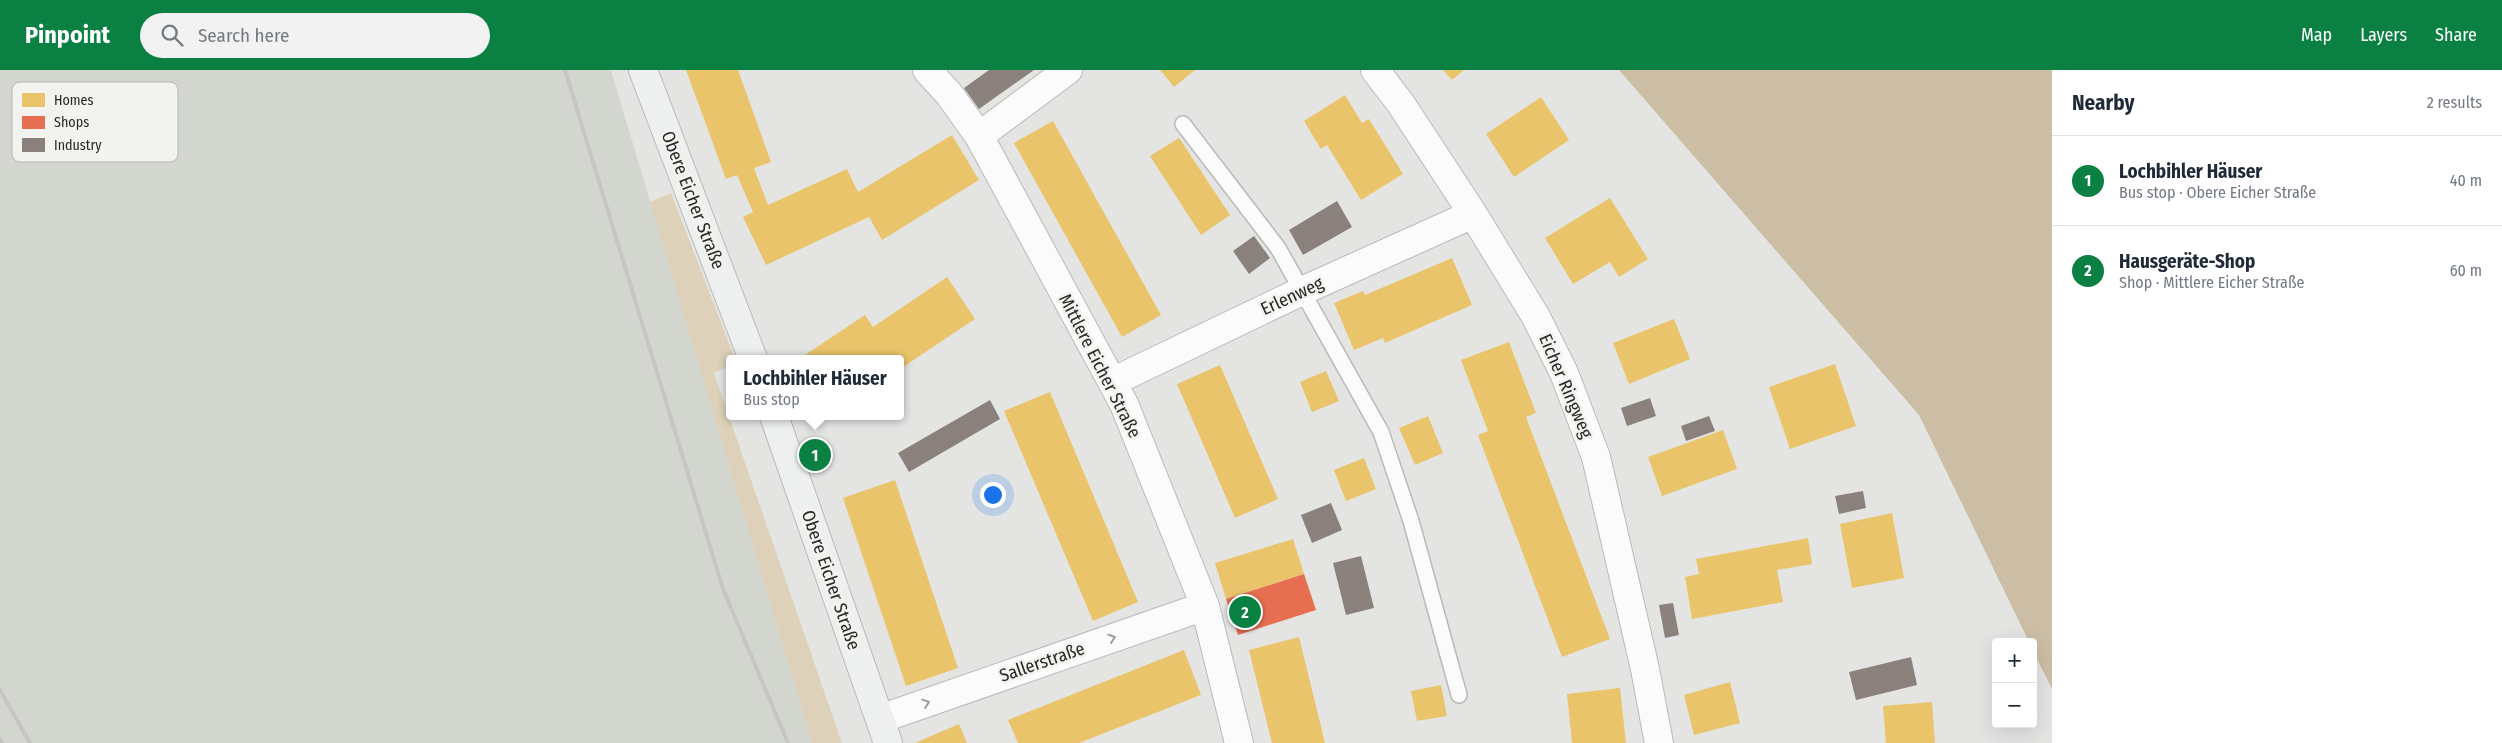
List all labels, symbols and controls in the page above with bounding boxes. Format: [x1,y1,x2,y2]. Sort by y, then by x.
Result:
search box [140,13,490,58]
text: Pinpoint [25,21,110,49]
icon: search [158,21,186,49]
text: Search here [198,24,289,47]
text: Map [2301,24,2332,46]
text: Layers [2360,24,2407,46]
text: Share [2435,24,2477,46]
legend [12,82,178,162]
text: Nearby [2072,90,2134,116]
text: Homes [54,92,94,109]
text: 2 results [2427,93,2482,112]
text: Shops [54,114,89,131]
street label: Obere Eicher Straße [657,128,729,272]
text: Industry [54,137,102,154]
text: Lochbihler Häuser [2119,160,2262,183]
text: 1 [2085,171,2091,190]
text: 40 m [2450,171,2482,190]
text: Bus stop · Obere Eicher Straße [2119,183,2316,202]
text: Hausgeräte-Shop [2119,250,2255,273]
text: 2 [2084,261,2092,280]
text: 60 m [2450,261,2482,280]
street label: Erlenweg [1257,272,1327,320]
text: Shop · Mittlere Eicher Straße [2119,273,2304,292]
street label: Mittlere Eicher Straße [1054,290,1146,442]
street label: Eicher Ringweg [1534,331,1598,442]
popup [726,355,904,420]
text: Lochbihler Häuser [743,367,887,390]
text: Bus stop [743,390,800,409]
pin: 1 [799,436,831,474]
your location [980,482,1006,508]
street label: Obere Eicher Straße [797,507,865,653]
pin: 2 [1229,593,1261,631]
one-way arrow [1108,634,1116,644]
street label: Sallerstraße [997,637,1088,687]
map controls [1992,638,2037,728]
button: + [1992,638,2037,683]
button: − [1992,683,2037,728]
one-way arrow [921,699,930,709]

